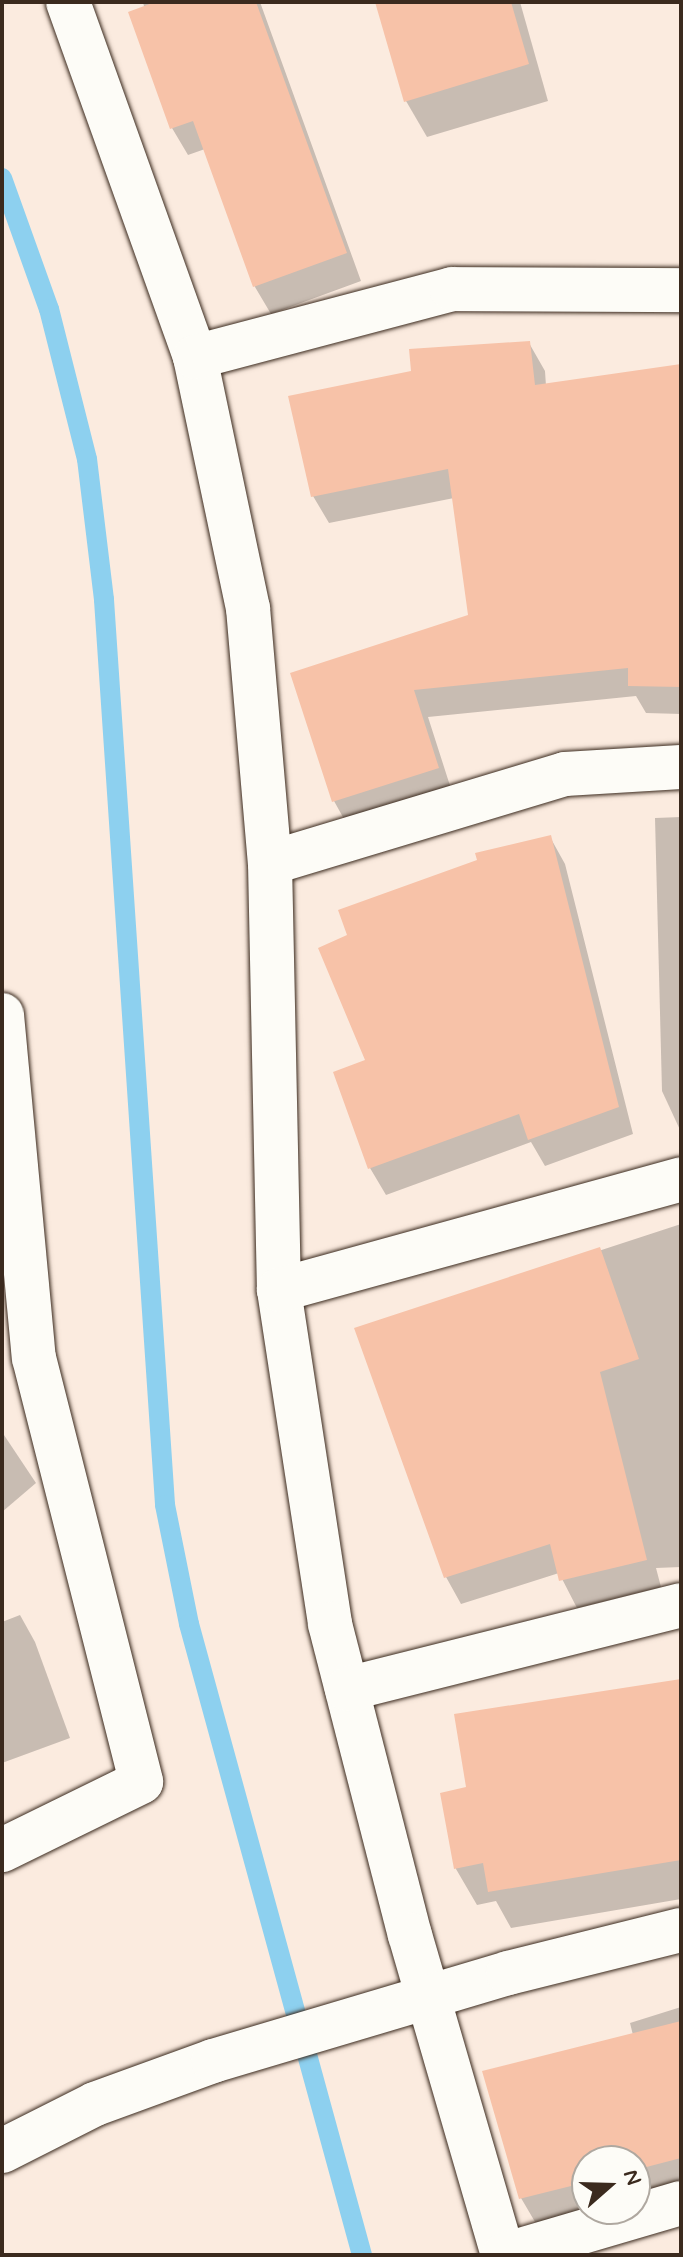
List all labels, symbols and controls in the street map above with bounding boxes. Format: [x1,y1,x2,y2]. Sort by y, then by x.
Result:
north arrow [571,2145,651,2225]
text: N [616,2166,647,2189]

